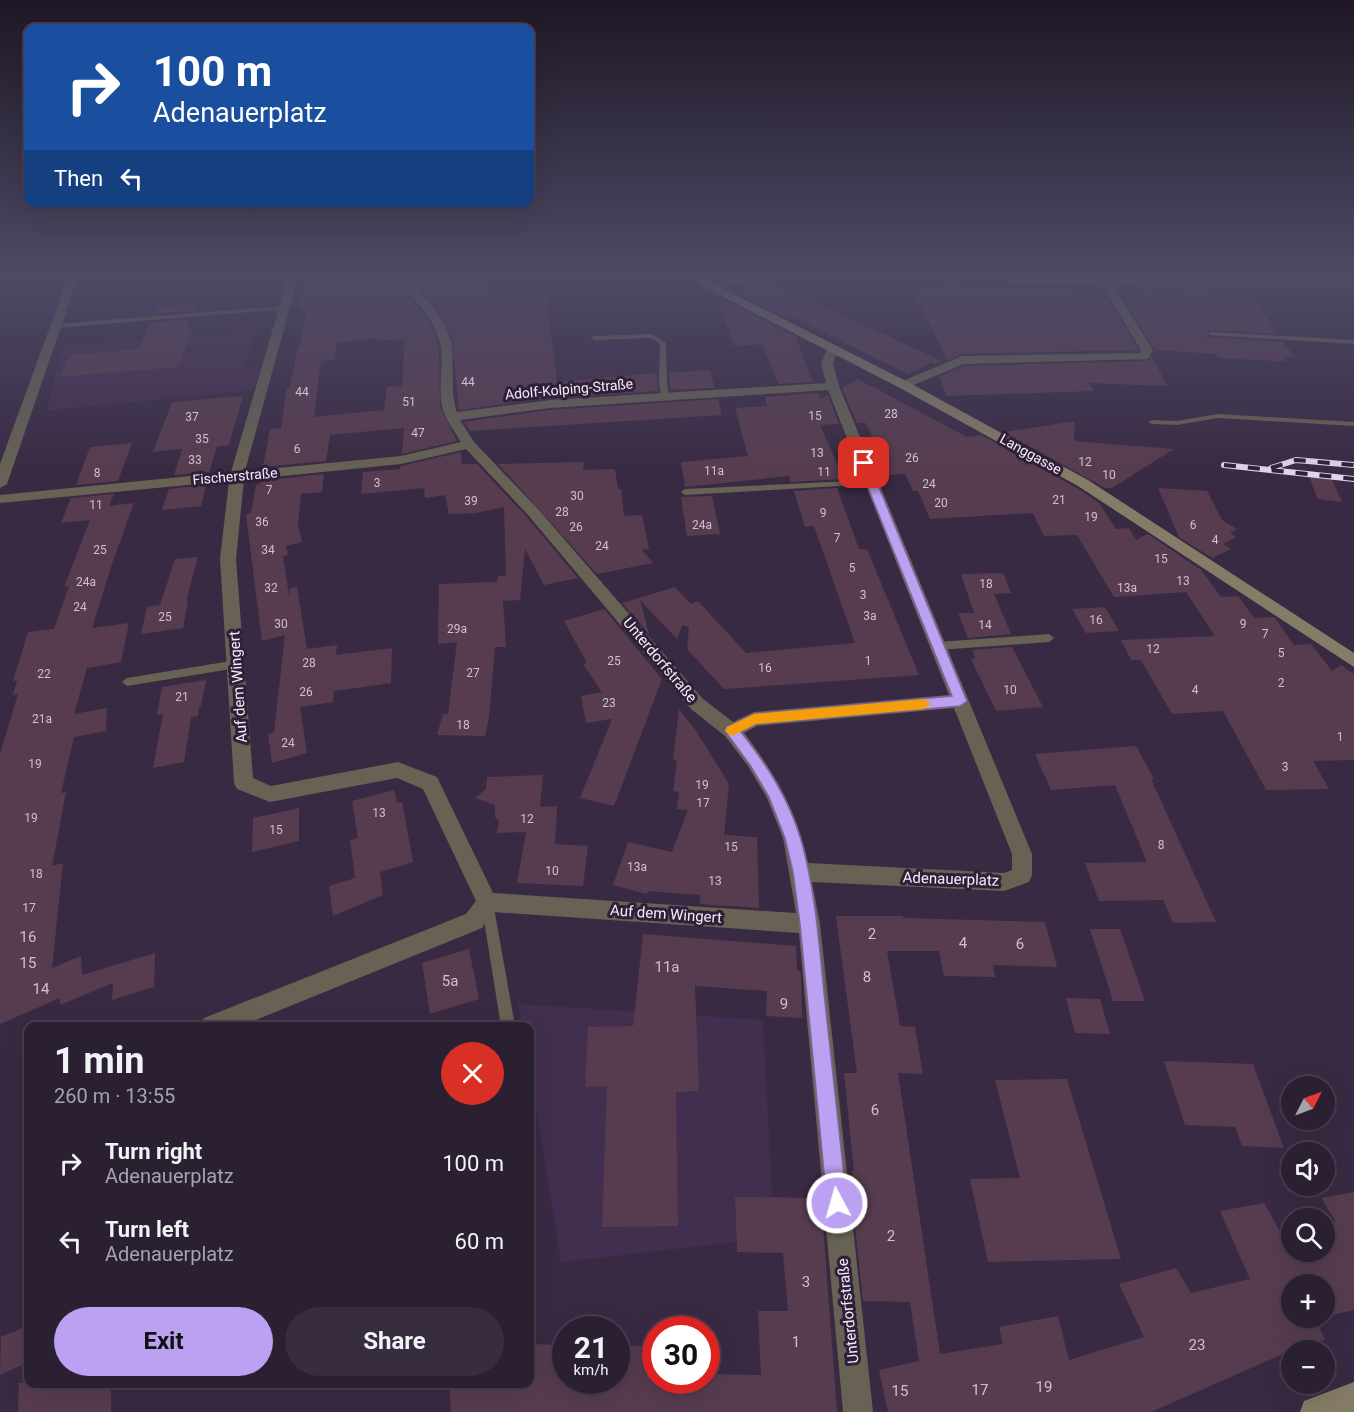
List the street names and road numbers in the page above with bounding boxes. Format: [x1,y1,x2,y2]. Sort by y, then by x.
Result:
street label: Adolf-Kolping-Straße [504,375,634,403]
street label: Langgasse [997,430,1065,478]
street label: Fischerstraße [192,464,278,488]
street label: Unterdorfstraße [619,614,701,706]
street label: Auf dem Wingert [225,630,251,744]
street label: Adenauerplatz [902,868,1000,890]
street label: Auf dem Wingert [609,901,723,927]
street label: Unterdorfstraße [834,1257,862,1365]

